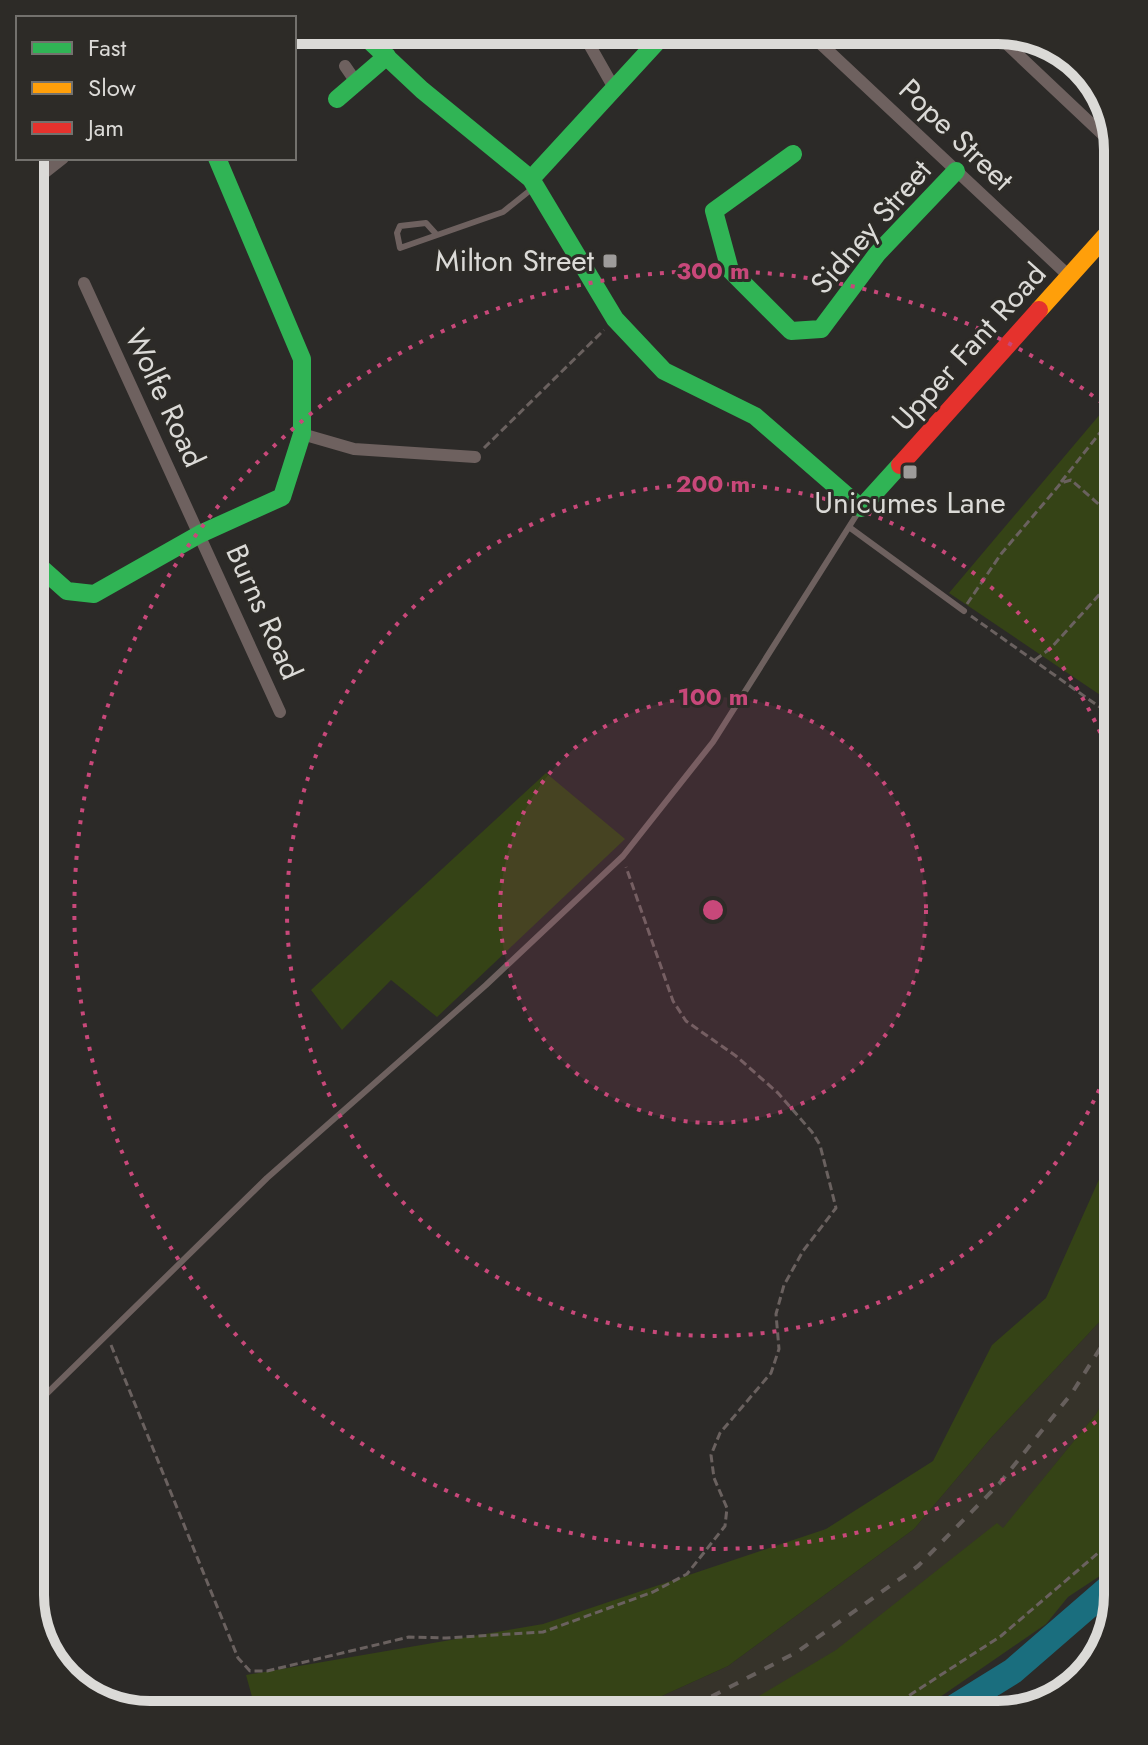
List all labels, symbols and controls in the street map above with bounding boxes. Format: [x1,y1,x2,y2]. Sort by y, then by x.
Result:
legend [16,16,296,160]
text: Fast [88,30,126,65]
street label: Pope Street [889,69,1024,201]
text: Slow [88,70,136,105]
text: Jam [85,110,124,145]
street label: Sidney Street [800,149,942,303]
place label: Milton Street [435,239,595,282]
marker: Milton Street [601,252,619,270]
text: 300 m [676,253,750,288]
street label: Upper Fant Road [881,253,1056,440]
street label: Wolfe Road [115,321,216,474]
marker: Unicumes Lane [901,463,919,481]
text: 200 m [676,466,750,501]
place label: Unicumes Lane [814,481,1006,524]
street label: Burns Road [215,537,313,686]
text: 100 m [678,679,748,714]
centre of rings [699,896,727,924]

